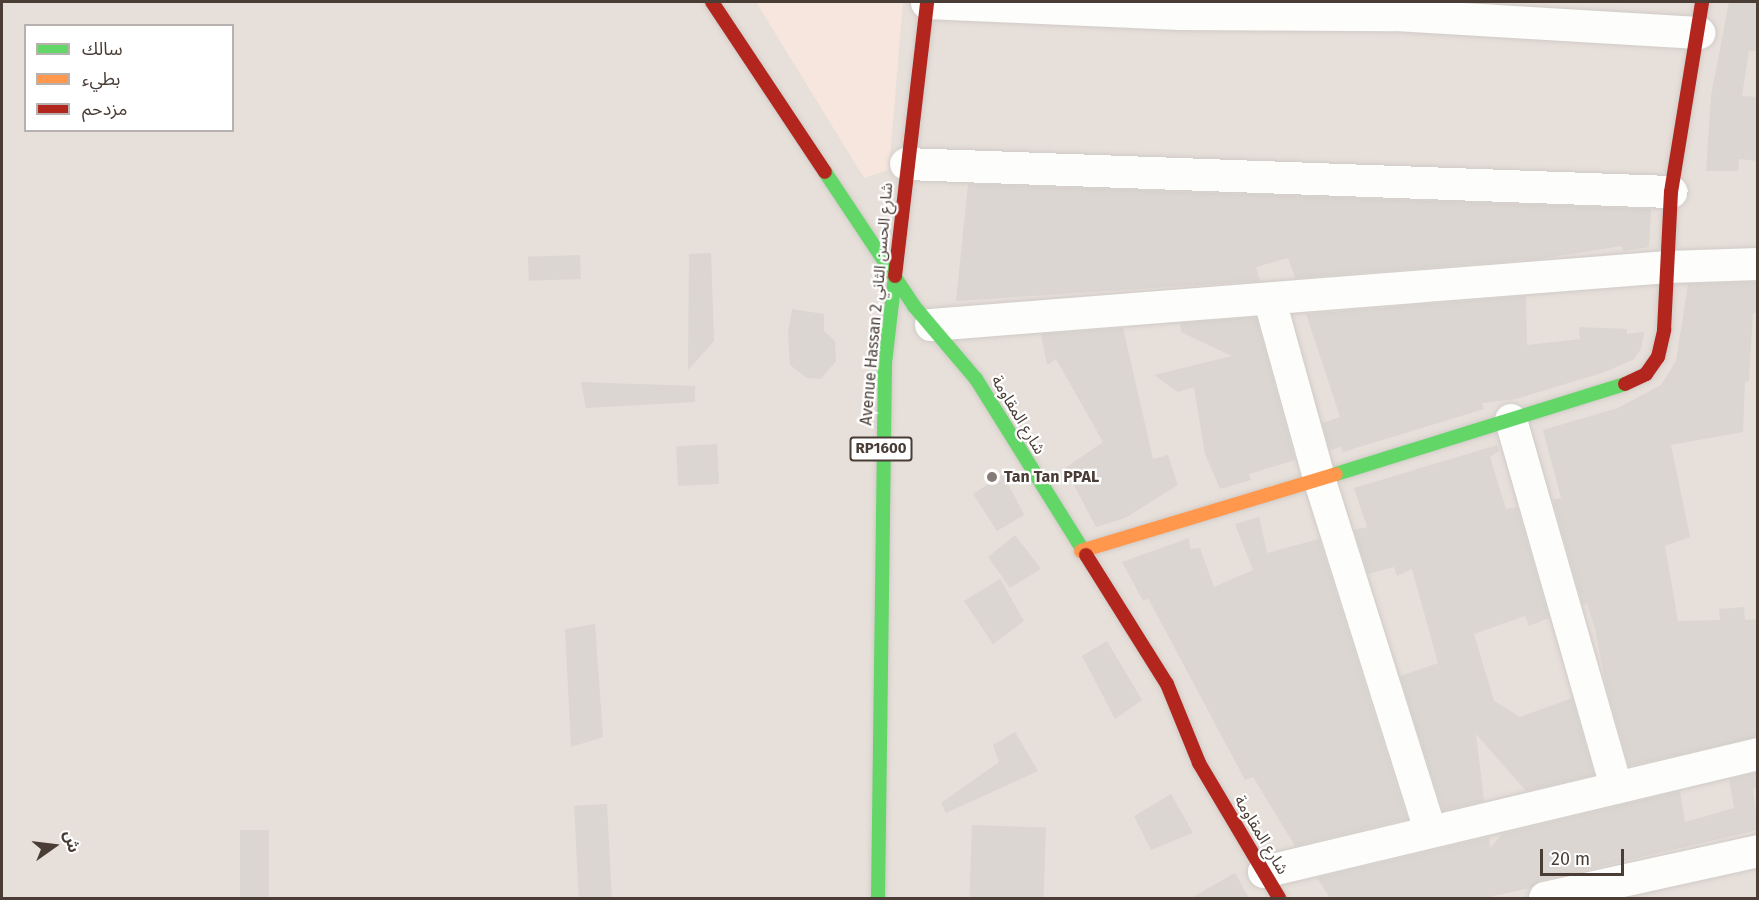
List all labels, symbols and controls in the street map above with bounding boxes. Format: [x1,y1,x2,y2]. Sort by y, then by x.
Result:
legend [24,24,234,132]
text: سالك [82,38,123,60]
text: بطيء [82,68,120,90]
text: مزدحم [82,98,127,120]
street label: Avenue Hassan 2 شارع الحسن الثاني [857,182,897,426]
street label: شارع المقاومة [987,372,1049,458]
road number: RP1600 [850,437,912,461]
place label: Tan Tan PPAL [1004,467,1099,487]
marker: Tan Tan PPAL [985,470,999,484]
street label: شارع المقاومة [1230,792,1292,878]
north arrow [24,816,84,876]
text: ش [60,829,84,854]
scale bar [1543,837,1627,875]
text: 20 m [1551,848,1590,870]

